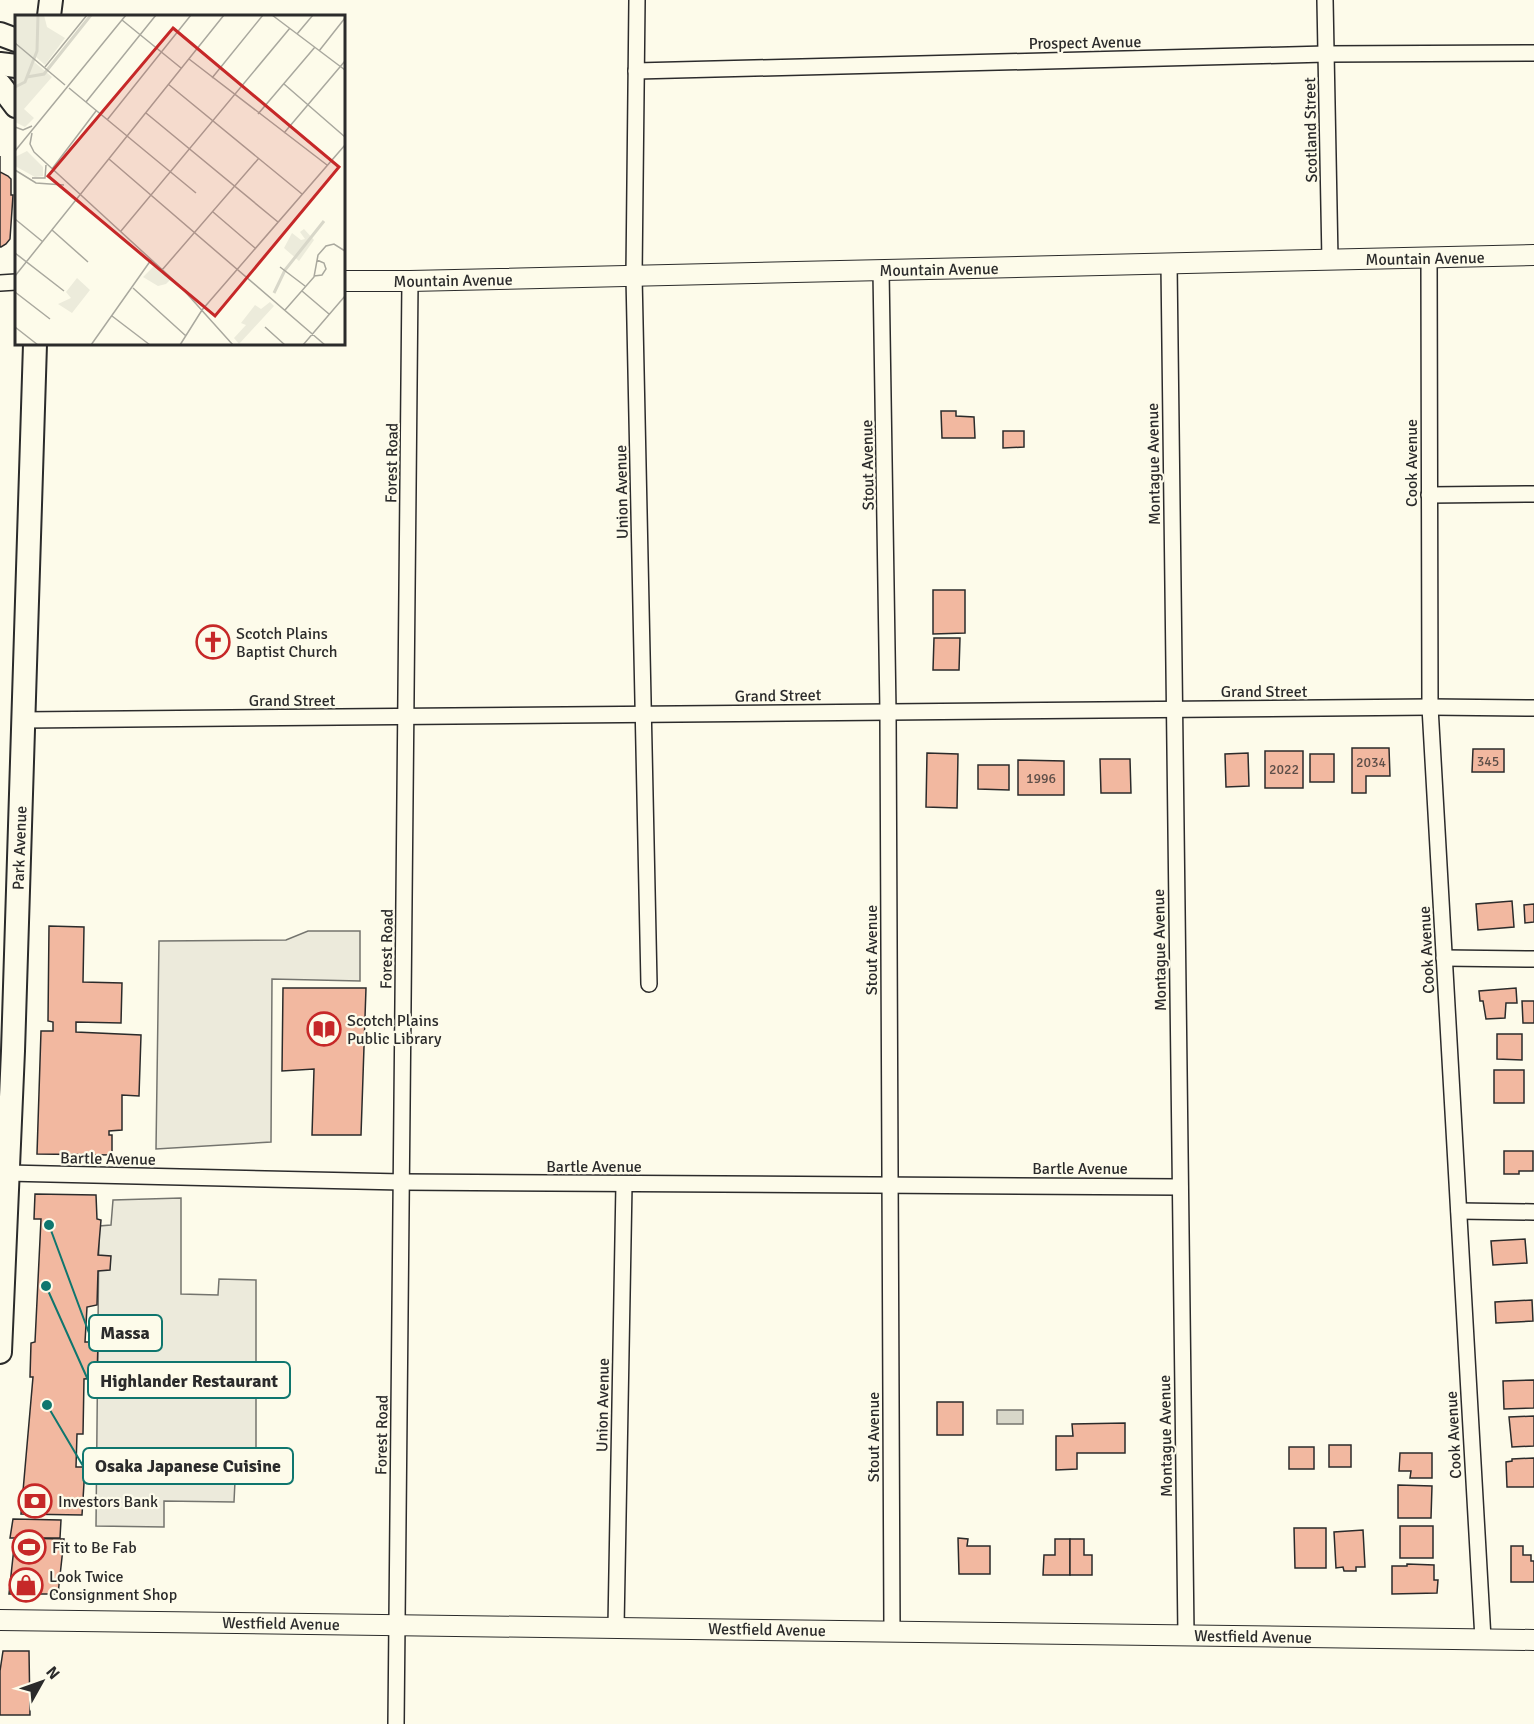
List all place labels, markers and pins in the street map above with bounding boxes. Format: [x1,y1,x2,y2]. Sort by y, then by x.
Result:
church icon: Scotch Plains Baptist Church [195,624,231,660]
place label: Scotch Plains Baptist Church [236,624,337,662]
library icon: Scotch Plains Public Library [306,1011,342,1047]
place label: Scotch Plains Public Library [347,1011,442,1049]
callout: Massa [89,1315,162,1351]
callout: Highlander Restaurant [88,1362,290,1398]
callout: Osaka Japanese Cuisine [83,1448,293,1484]
bank icon: Investors Bank [17,1483,53,1519]
place label: Investors Bank [58,1492,158,1512]
sports icon: Fit to Be Fab [11,1529,47,1565]
place label: Fit to Be Fab [52,1538,137,1558]
shop icon: Look Twice Consignment Shop [8,1567,44,1603]
place label: Look Twice Consignment Shop [49,1567,177,1605]

